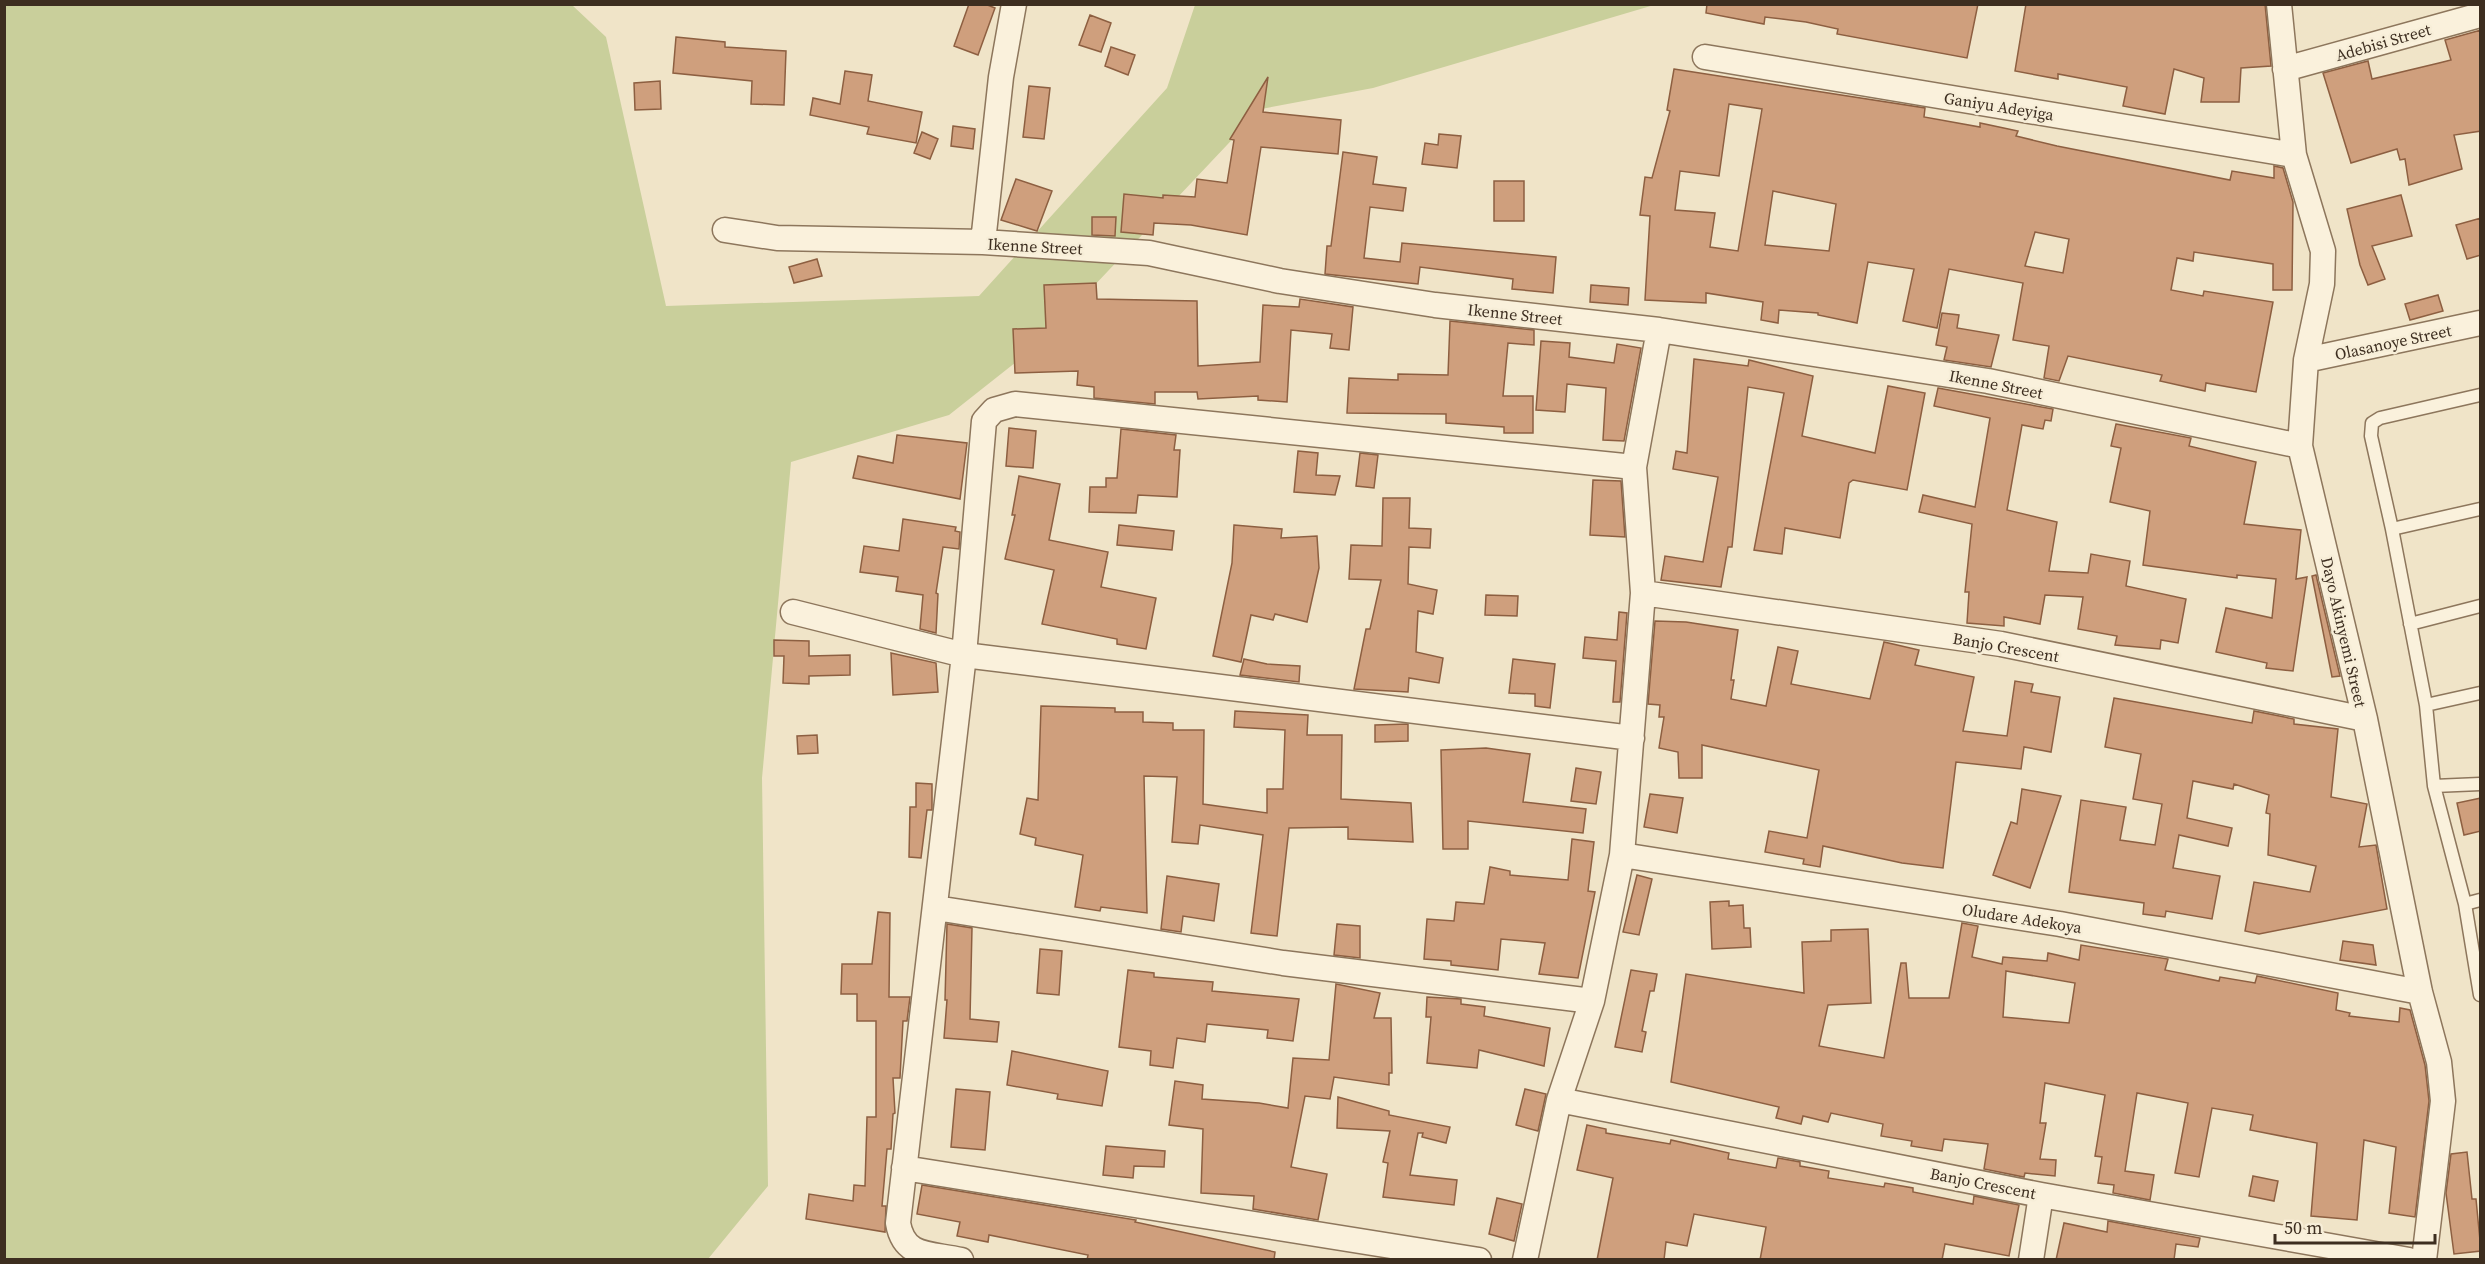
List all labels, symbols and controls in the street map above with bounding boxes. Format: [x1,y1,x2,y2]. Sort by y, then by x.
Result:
street label: Adebisi Street [2333,18,2434,66]
street label: Ganiyu Adeyiga [1943,86,2056,126]
street label: Ikenne Street [987,233,1084,260]
street label: Ikenne Street [1467,298,1564,330]
street label: Olasanoye Street [2333,319,2454,365]
street label: Ikenne Street [1947,364,2046,404]
street label: Dayo Akinyemi Street [2316,555,2372,710]
street label: Banjo Crescent [1951,627,2062,667]
street label: Oludare Adekoya [1960,898,2084,938]
street label: Banjo Crescent [1928,1162,2039,1204]
scale bar [2275,1207,2436,1245]
text: 50 m [2284,1215,2322,1240]

